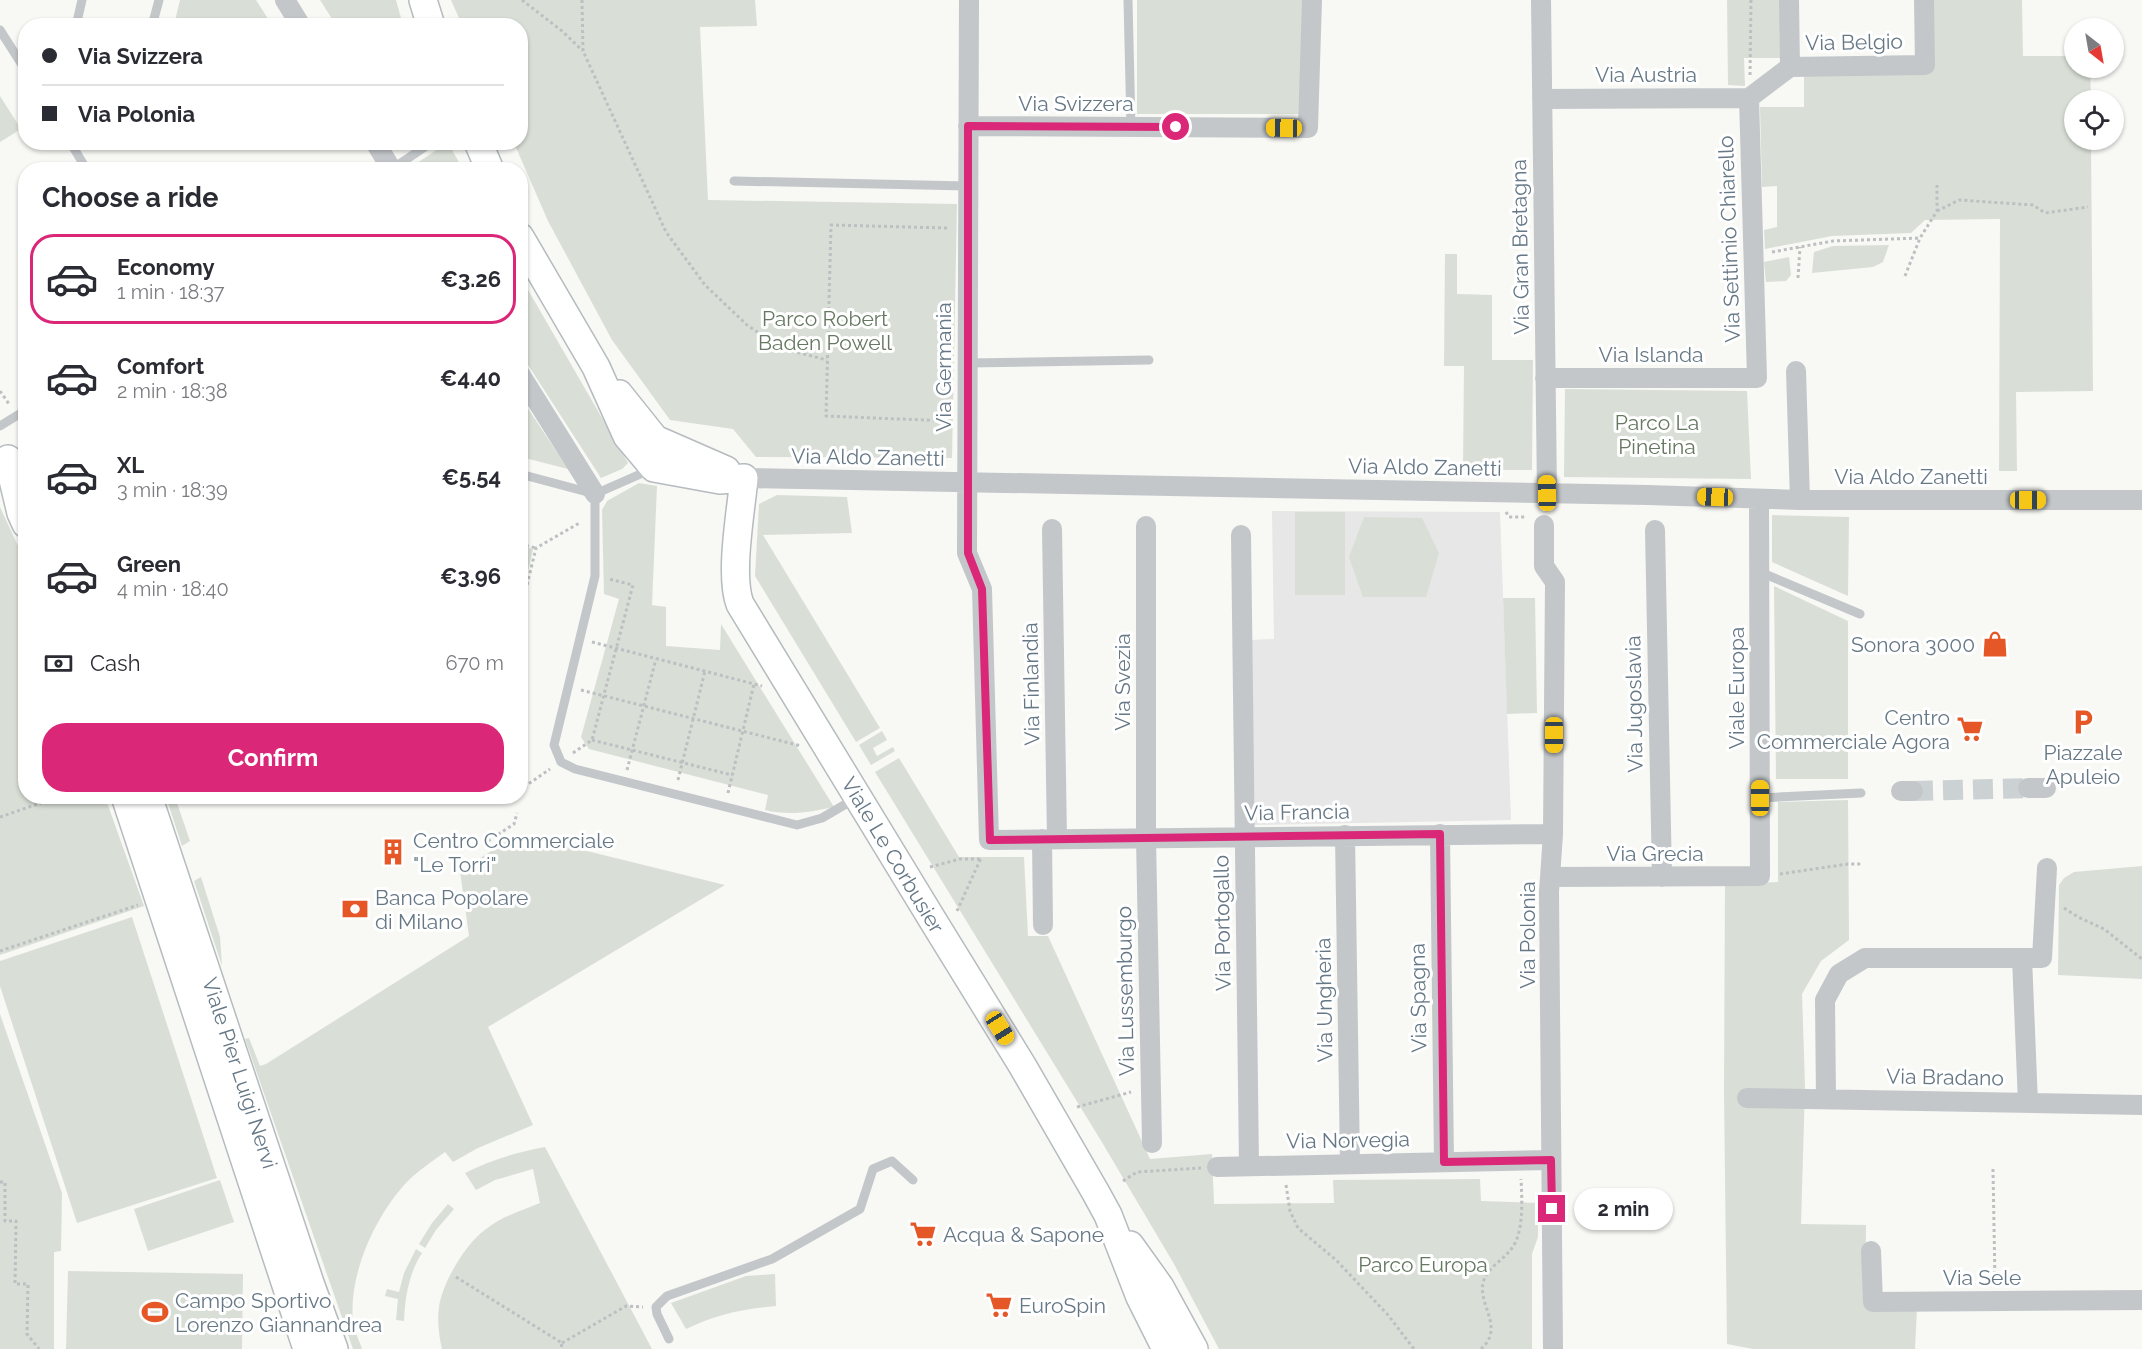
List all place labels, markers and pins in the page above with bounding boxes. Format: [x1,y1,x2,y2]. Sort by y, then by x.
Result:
shop icon: Sonora 3000 [1980,629,2010,659]
place label: Sonora 3000 [1851,632,1975,657]
place label: Centro Commerciale Agora [1757,705,1950,754]
parking icon: Piazzale Apuleio [2068,707,2098,737]
supermarket icon: Centro Commerciale Agora [1955,714,1985,744]
place label: Piazzale Apuleio [2043,740,2123,789]
place label: Centro Commerciale "Le Torri" [413,828,614,877]
building icon: Centro Commerciale "Le Torri" [378,837,408,867]
place label: Banca Popolare di Milano [375,885,528,934]
bank icon: Banca Popolare di Milano [340,894,370,924]
supermarket icon: Acqua & Sapone [908,1219,938,1249]
place label: Acqua & Sapone [943,1222,1104,1247]
place label: Campo Sportivo Lorenzo Giannandrea [175,1288,382,1337]
supermarket icon: EuroSpin [984,1290,1014,1320]
place label: EuroSpin [1019,1293,1106,1318]
sports icon: Campo Sportivo Lorenzo Giannandrea [140,1297,170,1327]

